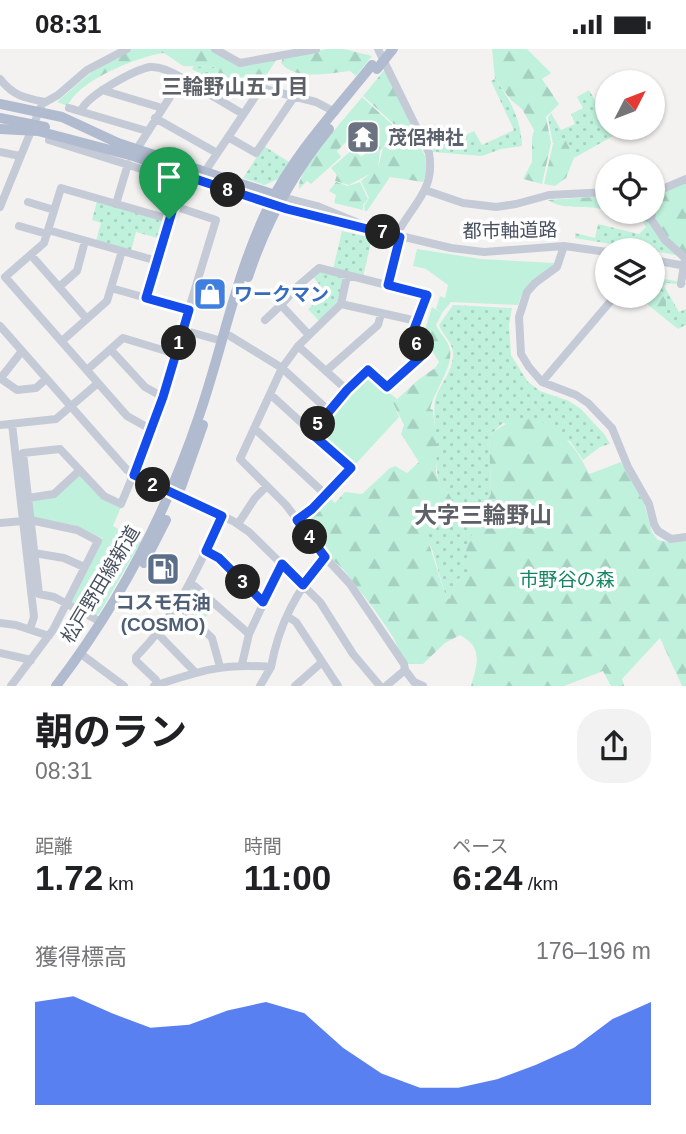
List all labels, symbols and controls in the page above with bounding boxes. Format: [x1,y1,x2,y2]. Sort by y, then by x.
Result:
text: 08:31 [35,9,102,39]
north arrow [595,70,665,140]
map controls [595,70,665,308]
district label: 三輪野山五丁目 [162,75,309,98]
temple icon: 茂侶神社 [344,118,382,156]
place label: 茂侶神社 [388,127,464,148]
pin [139,147,199,219]
button: locate [595,154,665,224]
icon: arrive [150,158,188,196]
pin: 8 [210,173,246,207]
text: 8 [222,179,233,200]
pin: 7 [366,215,400,249]
street label: 都市軸道路 [462,219,558,242]
text: 7 [377,221,388,242]
button: layers [595,238,665,308]
shop icon: ワークマン [191,275,229,313]
place label: ワークマン [234,284,329,305]
pin: 1 [162,325,196,361]
pin: 6 [400,327,434,361]
text: 1 [173,332,184,353]
text: 6 [411,333,422,354]
pin: 5 [300,407,336,441]
text: 5 [312,413,323,434]
pin: 2 [136,467,170,502]
text: 2 [147,474,158,495]
district label: 大字三輪野山 [414,502,552,528]
pin: 4 [292,519,328,554]
street label: 松戸野田線新道 [57,522,144,647]
text: 4 [304,526,315,547]
fuel station icon: コスモ石油 (COSMO) [144,550,182,588]
pin: 3 [226,565,260,599]
park label: 市野谷の森 [519,569,615,590]
text: 3 [237,571,248,592]
place label: コスモ石油 (COSMO) [115,592,211,635]
button: share [577,709,651,783]
text: 朝のラン [35,711,187,753]
text: 08:31 [35,758,93,784]
text: 距離 [35,836,73,857]
text: 時間 [244,836,282,857]
text: ペース [452,836,508,857]
text: 1.72 [35,858,103,897]
text: 11:00 [244,858,331,897]
text: 6:24 [452,858,522,897]
text: km [103,873,134,894]
text: /km [522,873,558,894]
text: 176–196 m [536,938,651,964]
text: 獲得標高 [35,944,127,970]

